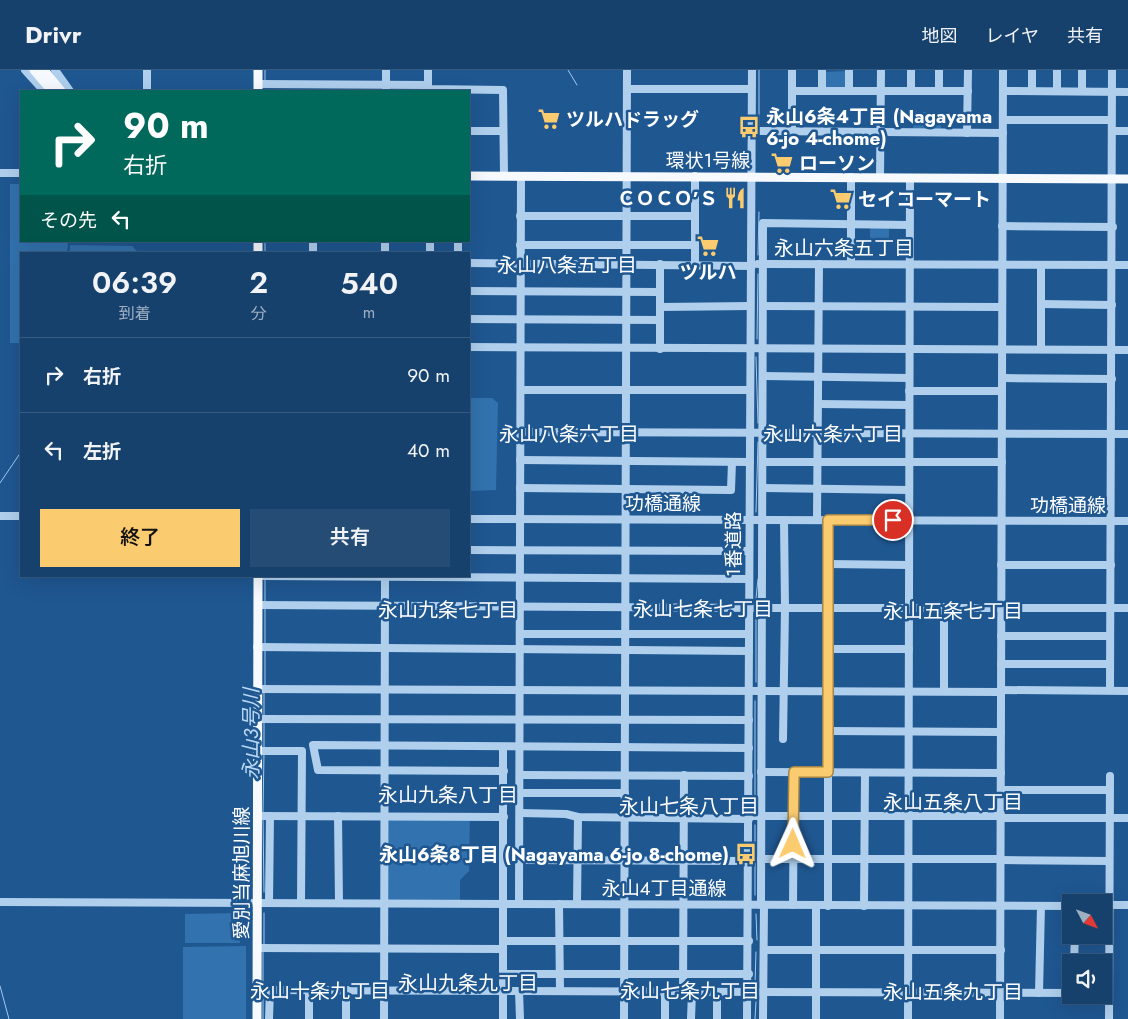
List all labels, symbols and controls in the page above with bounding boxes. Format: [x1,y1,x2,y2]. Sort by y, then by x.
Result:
text: Drivr [25,17,82,52]
text: 地図 [922,23,958,49]
text: レイヤ [986,23,1039,49]
text: 共有 [1067,23,1103,49]
text: 90 m [123,101,209,151]
place label: 永山6条4丁目 (Nagayama 6-jo 4-chome) [766,103,992,152]
supermarket icon: ツルハドラッグ [536,106,562,132]
place label: ツルハドラッグ [566,106,699,133]
icon: right [40,110,105,175]
bus stop icon: 永山6条4丁目 (Nagayama 6-jo 4-chome) [736,114,762,140]
street label: 環状1号線 [666,147,750,174]
text: 右折 [123,149,167,181]
supermarket icon: ローソン [769,150,795,176]
place label: ローソン [799,150,875,177]
place label: ＣＯＣＯ’Ｓ [617,185,718,212]
restaurant icon: ＣＯＣＯ’Ｓ [722,185,748,211]
supermarket icon: セイコーマート [828,186,854,212]
place label: セイコーマート [858,186,991,213]
icon: left [107,205,135,233]
text: その先 [40,207,97,234]
supermarket icon: ツルハ [695,233,721,259]
district label: 永山六条五丁目 [774,234,914,263]
district label: 永山八条五丁目 [497,251,637,280]
place label: ツルハ [679,259,737,286]
text: 06:39 [92,261,177,304]
text: 2 [249,261,268,304]
text: 540 [340,262,398,305]
text: m [363,301,375,324]
text: 到着 [119,302,151,325]
text: 分 [251,302,267,325]
icon: right [40,361,68,389]
text: 90 m [407,362,450,389]
text: 右折 [83,363,121,390]
district label: 永山八条六丁目 [499,420,639,449]
district label: 永山六条六丁目 [763,420,903,449]
icon: left [40,436,68,464]
text: 40 m [407,437,450,464]
text: 左折 [83,438,121,465]
street label: 功橋通線 [625,490,701,517]
street label: 功橋通線 [1030,492,1106,519]
pin [872,499,914,541]
icon: arrive [879,506,907,534]
button: 終了 [40,509,240,567]
button: 共有 [250,509,450,567]
street label: 1番道路 [720,511,747,577]
district label: 永山七条七丁目 [633,595,773,624]
district label: 永山九条七丁目 [378,596,518,625]
district label: 永山五条七丁目 [883,597,1023,626]
water label: 永山３号川 [237,686,266,780]
district label: 永山九条八丁目 [378,781,518,810]
district label: 永山五条八丁目 [883,788,1023,817]
district label: 永山七条八丁目 [619,792,759,821]
street label: 愛別当麻旭川線 [228,806,255,940]
position arrow [766,817,818,869]
place label: 永山6条8丁目 (Nagayama 6-jo 8-chome) [379,841,729,868]
bus stop icon: 永山6条8丁目 (Nagayama 6-jo 8-chome) [733,841,759,867]
street label: 永山4丁目通線 [601,875,727,902]
north arrow [1062,894,1112,944]
map controls [1062,894,1112,1004]
button: sound [1062,954,1112,1004]
district label: 永山九条九丁目 [398,969,538,998]
district label: 永山十条九丁目 [250,977,390,1006]
district label: 永山七条九丁目 [620,977,760,1006]
district label: 永山五条九丁目 [883,978,1023,1007]

